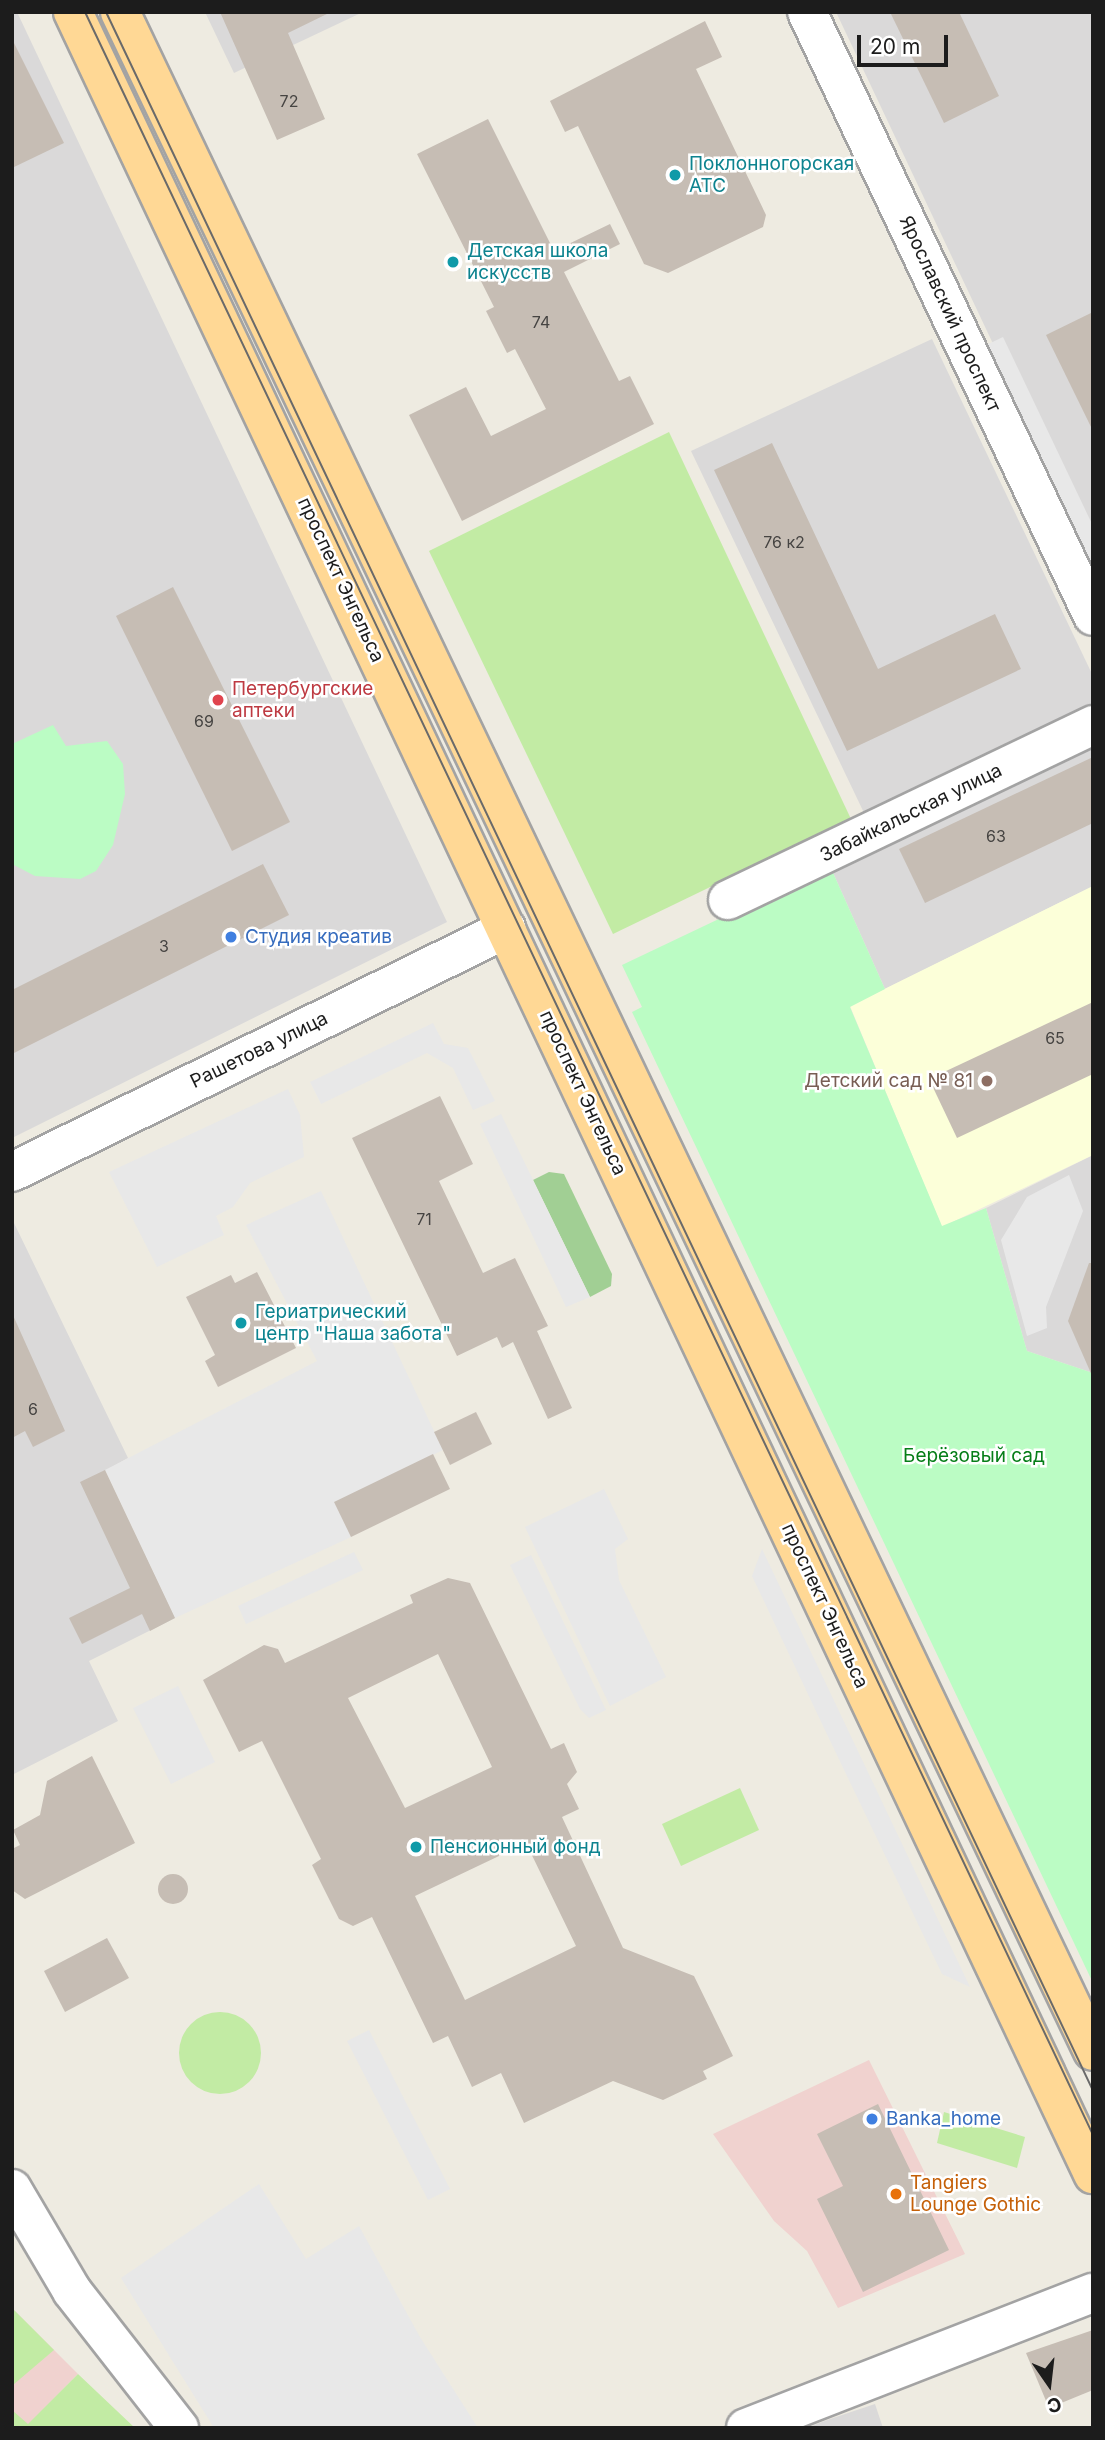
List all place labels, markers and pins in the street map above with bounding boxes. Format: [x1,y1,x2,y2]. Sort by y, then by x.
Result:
place label: Поклонногорская АТС [689,153,854,197]
marker: Поклонногорская АТС [667,167,683,183]
place label: Детская школа искусств [467,240,608,284]
marker: Детская школа искусств [445,254,461,270]
place label: Петербургские аптеки [232,678,373,722]
marker: Петербургские аптеки [210,692,226,708]
place label: Студия креатив [245,926,392,948]
marker: Студия креатив [223,929,239,945]
place label: Детский сад № 81 [804,1070,973,1092]
marker: Детский сад № 81 [979,1073,995,1089]
place label: Гериатрический центр "Наша забота" [255,1301,451,1345]
marker: Гериатрический центр "Наша забота" [233,1315,249,1331]
place label: Пенсионный фонд [430,1836,601,1858]
marker: Пенсионный фонд [408,1839,424,1855]
place label: Banka_home [886,2108,1001,2130]
marker: Banka_home [864,2111,880,2127]
place label: Tangiers Lounge Gothic [910,2172,1041,2216]
marker: Tangiers Lounge Gothic [888,2186,904,2202]

